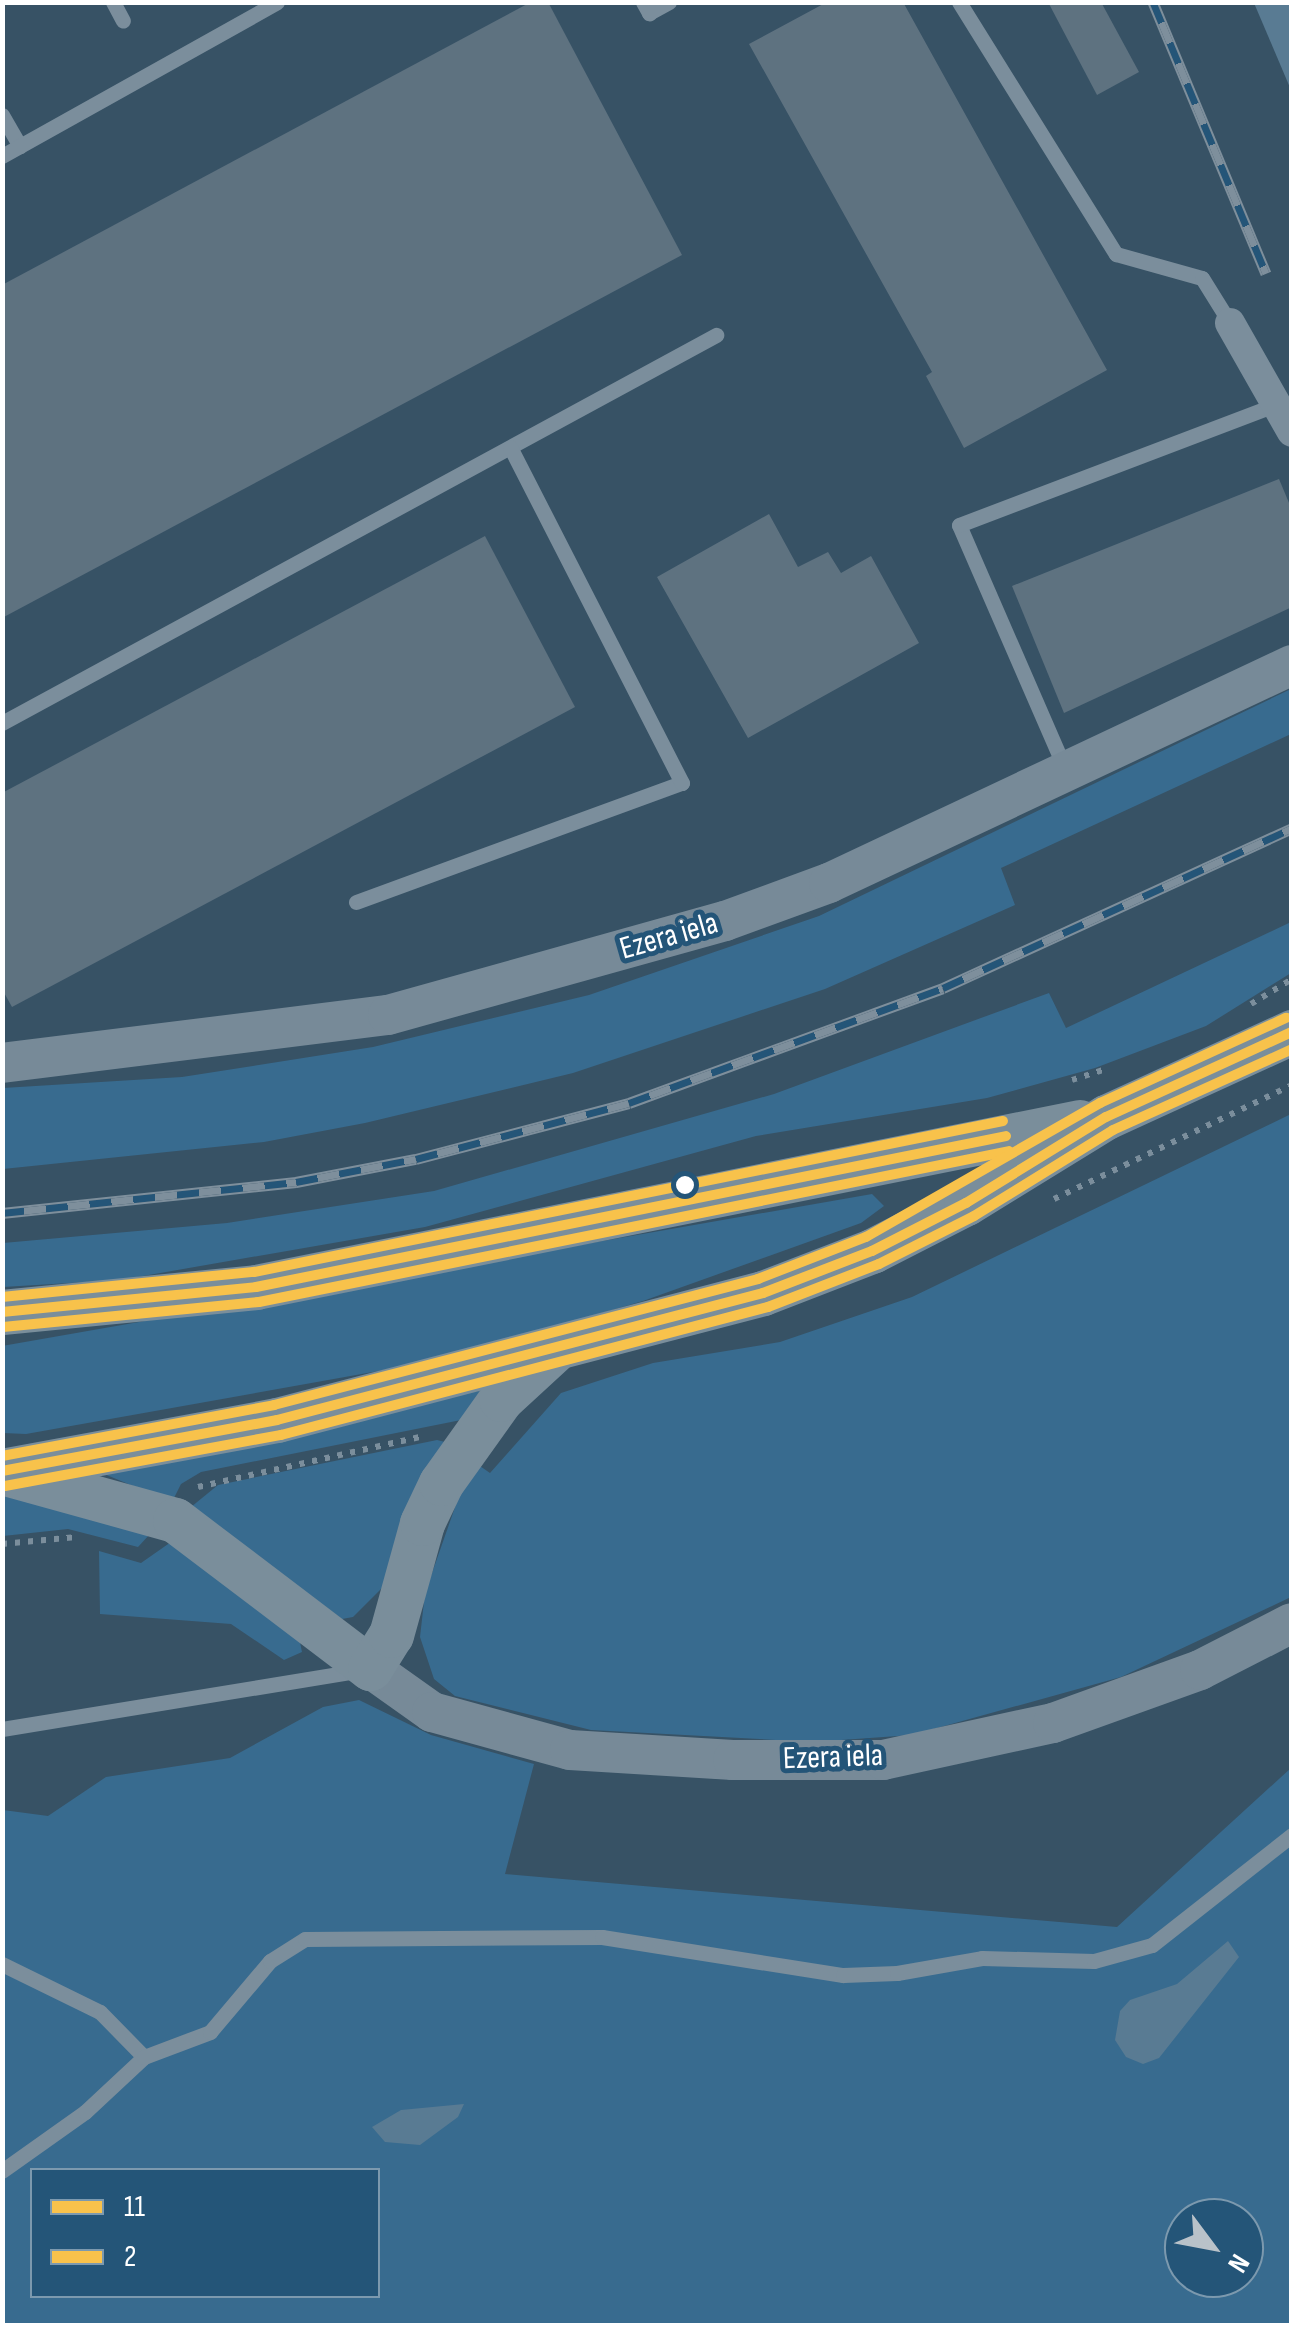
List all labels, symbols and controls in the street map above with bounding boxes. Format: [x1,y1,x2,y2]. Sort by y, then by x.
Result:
street label: Ezera iela [616,905,722,969]
unlabelled marker [675,1175,695,1195]
street label: Ezera iela [782,1737,884,1779]
legend [30,2168,380,2298]
text: 11 [124,2189,145,2225]
north arrow [1164,2198,1264,2298]
text: 2 [124,2239,136,2275]
text: N [1220,2248,1256,2278]

